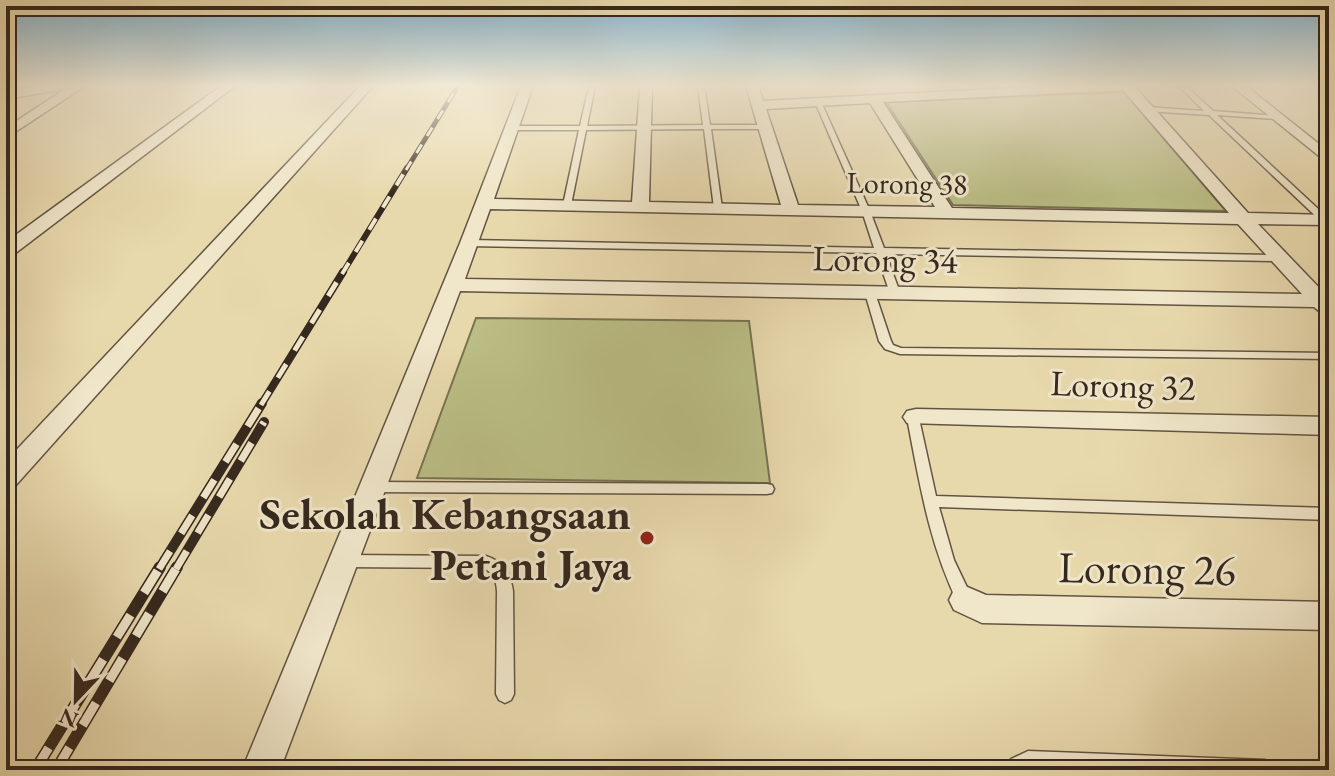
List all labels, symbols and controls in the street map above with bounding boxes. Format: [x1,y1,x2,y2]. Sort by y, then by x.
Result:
street label: Lorong 38 [846,162,968,204]
street label: Lorong 34 [812,234,959,284]
street label: Lorong 32 [1050,359,1196,411]
place label: Sekolah Kebangsaan Petani Jaya [259,485,632,593]
marker: Sekolah Kebangsaan Petani Jaya [638,529,656,547]
street label: Lorong 26 [1058,538,1236,598]
north arrow [36,660,116,740]
text: N [55,701,82,735]

